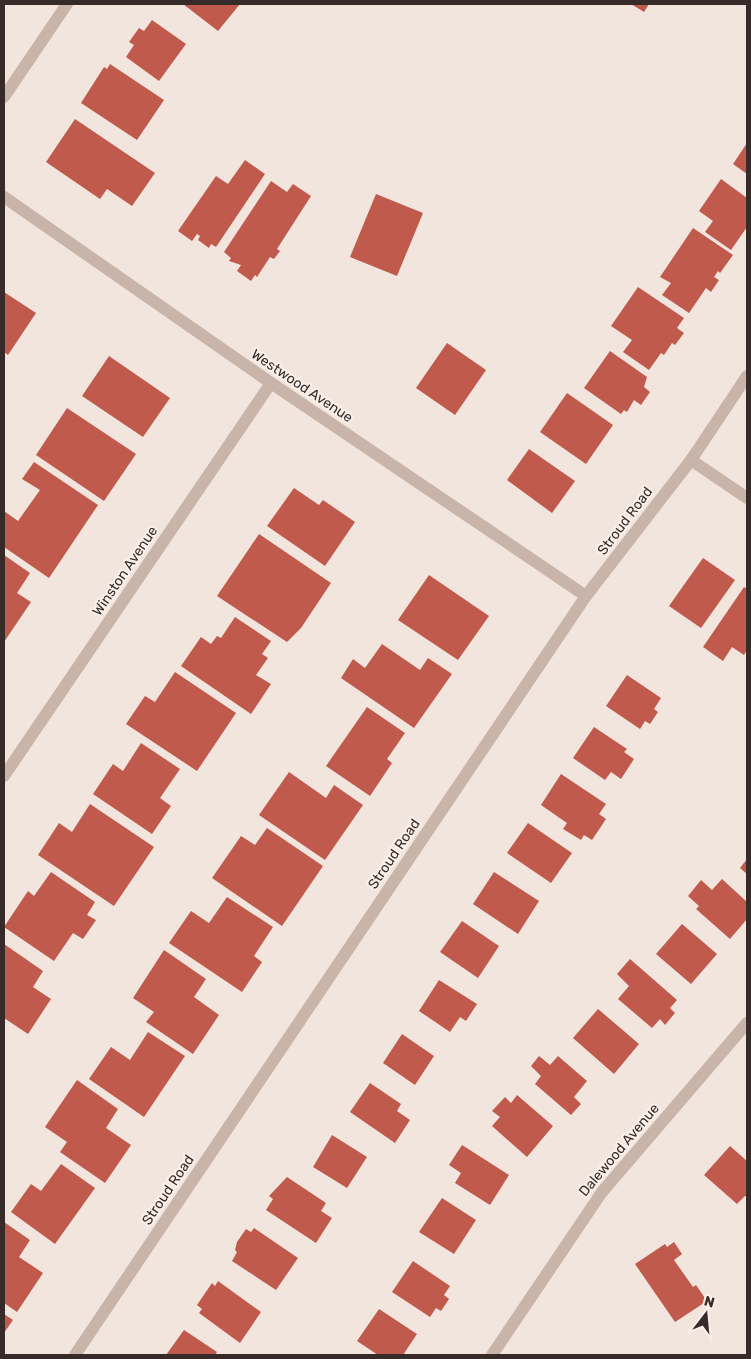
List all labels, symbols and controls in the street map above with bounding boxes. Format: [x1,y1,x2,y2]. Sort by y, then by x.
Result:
street label: Westwood Avenue [248,346,356,426]
street label: Stroud Road [594,484,656,558]
street label: Winston Avenue [89,523,161,619]
street label: Stroud Road [364,816,424,892]
street label: Dalewood Avenue [575,1100,663,1200]
street label: Stroud Road [138,1152,198,1228]
north arrow [681,1289,731,1339]
text: N [702,1292,717,1312]

